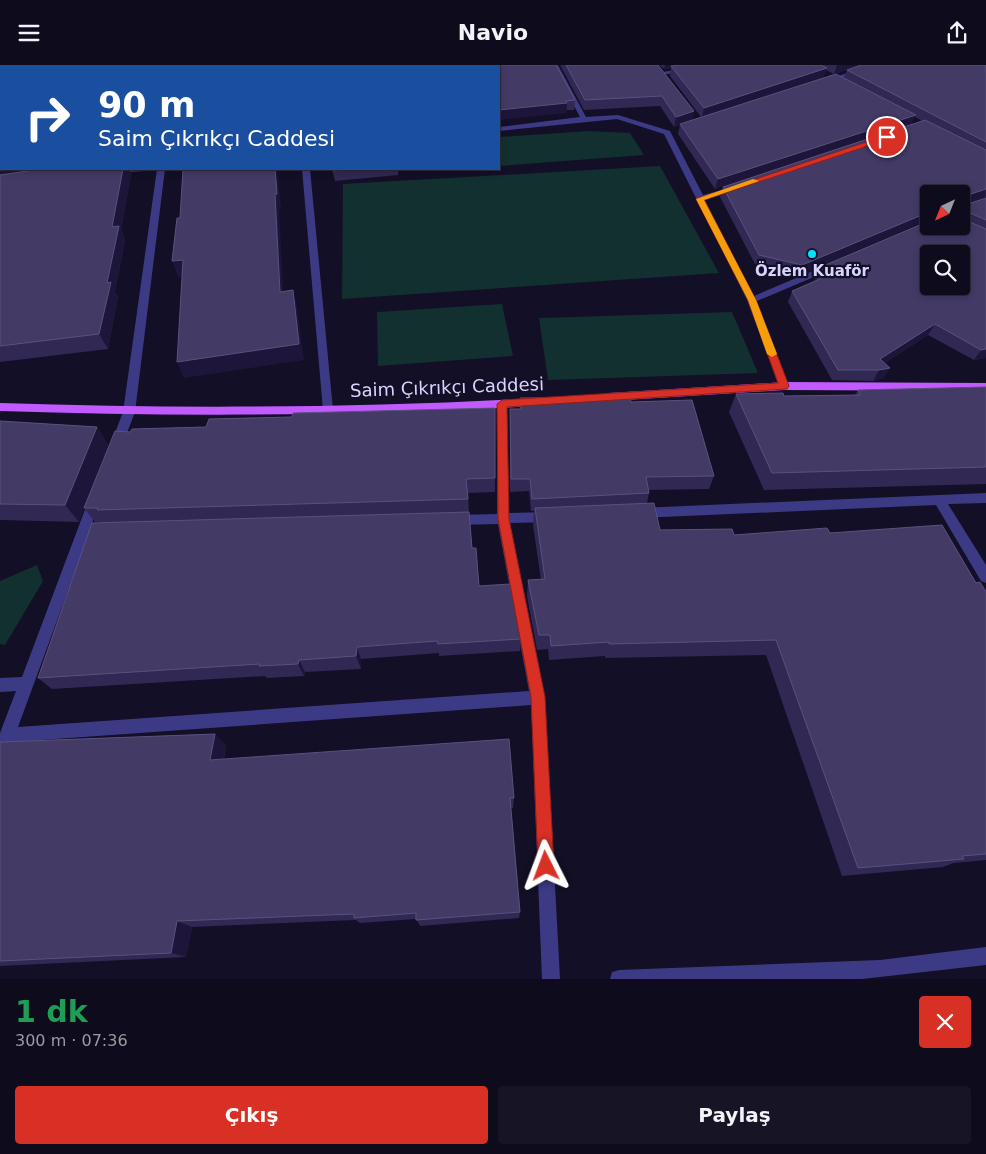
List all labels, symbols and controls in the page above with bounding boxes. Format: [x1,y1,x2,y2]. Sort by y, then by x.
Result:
icon: menu [15,19,43,47]
icon: share [943,19,971,47]
text: Navio [458,20,528,45]
icon: right [15,85,80,150]
text: 90 m [98,85,195,125]
pin [866,116,908,158]
icon: arrive [873,123,901,151]
text: Saim Çıkrıkçı Caddesi [98,126,335,151]
north arrow [920,185,970,235]
map controls [920,185,970,295]
button: search [920,245,970,295]
marker: Özlem Kuaför [806,248,818,260]
place label: Özlem Kuaför [755,261,870,280]
street label: Saim Çıkrıkçı Caddesi [350,373,544,401]
position arrow [519,839,571,891]
text: 1 dk [15,994,88,1029]
button: close [919,996,971,1048]
text: 300 m · 07:36 [15,1031,128,1050]
button: Çıkış [15,1086,488,1144]
button: Paylaş [498,1086,971,1144]

